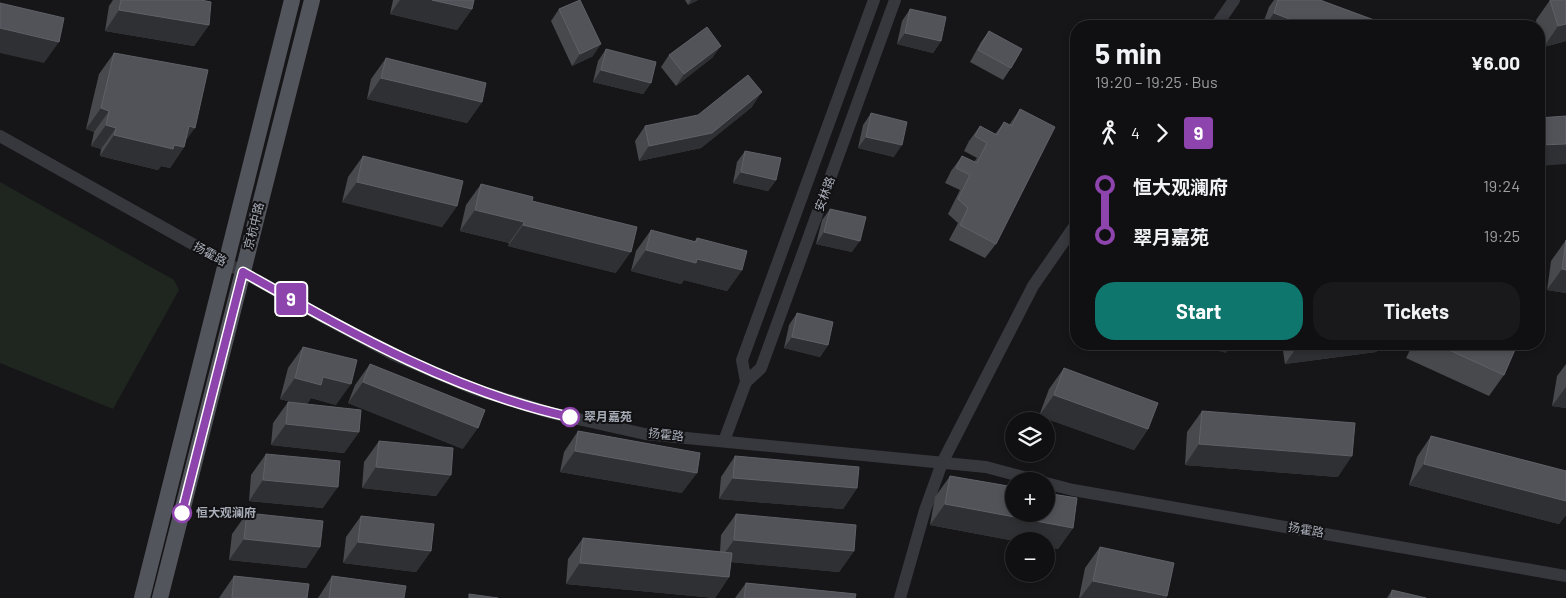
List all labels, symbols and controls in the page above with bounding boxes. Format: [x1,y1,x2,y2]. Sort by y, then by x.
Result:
text: 5 min [1095,36,1162,70]
text: ¥6.00 [1470,51,1520,74]
text: 19:20 – 19:25 · Bus [1095,72,1218,91]
icon: walk [1095,119,1123,147]
icon: forward [1148,119,1176,147]
text: 9 [1194,122,1203,144]
text: 4 [1131,123,1140,142]
street label: 安林路 [811,174,837,213]
text: 恒大观澜府 [1133,175,1228,198]
text: 19:24 [1483,176,1520,195]
street label: 京杭中路 [240,201,266,251]
text: 翠月嘉苑 [1133,225,1209,248]
text: 19:25 [1484,226,1520,245]
street label: 扬霍路 [191,238,230,268]
button: Start [1095,282,1303,340]
button: Tickets [1313,282,1520,340]
line badge: 9 [275,283,307,315]
text: 9 [286,288,296,310]
marker: 翠月嘉苑 [560,407,580,427]
place label: 翠月嘉苑 [584,409,632,423]
map controls [1005,412,1055,582]
button: layers [1005,412,1055,462]
street label: 扬霍路 [647,425,685,443]
button: + [1005,472,1055,522]
marker: 恒大观澜府 [172,503,192,523]
place label: 恒大观澜府 [196,505,256,519]
street label: 扬霍路 [1287,519,1325,539]
button: − [1005,532,1055,582]

